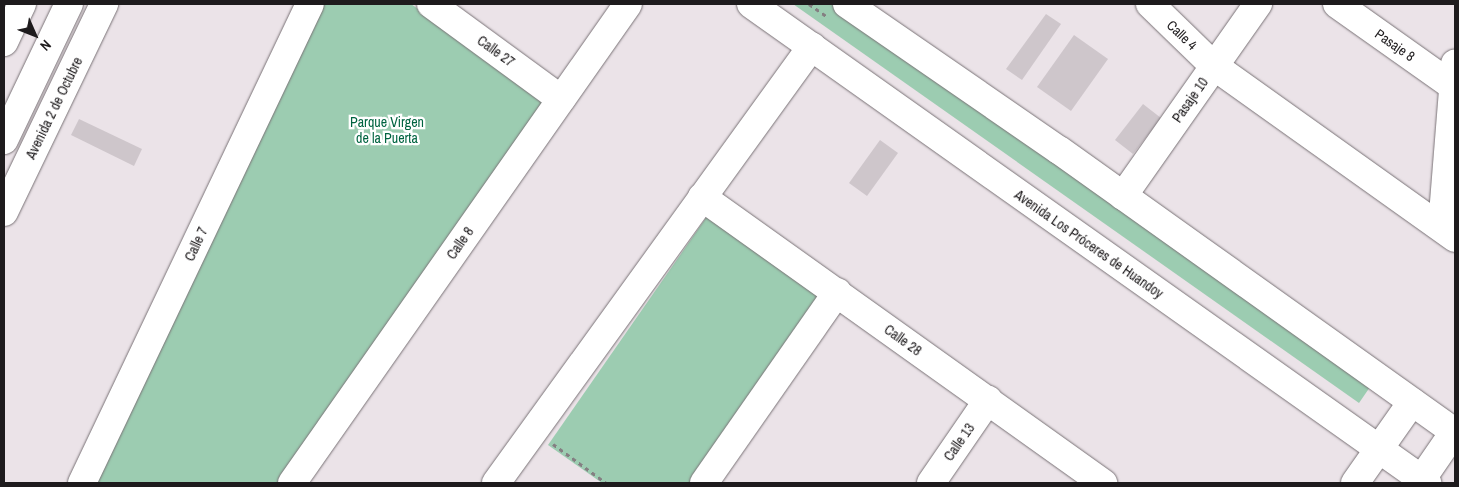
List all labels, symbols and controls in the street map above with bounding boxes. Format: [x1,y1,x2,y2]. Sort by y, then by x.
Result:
north arrow [10,10,60,60]
street label: Calle 4 [1163,17,1201,53]
street label: Pasaje 8 [1372,25,1418,65]
street label: Calle 27 [474,32,518,70]
text: N [36,36,55,55]
street label: Avenida 2 de Octubre [22,54,86,162]
street label: Pasaje 10 [1168,74,1212,126]
park label: Parque Virgen de la Puerta [350,114,424,146]
street label: Avenida Los Próceres de Huandoy [1011,186,1167,302]
street label: Calle 7 [181,224,211,264]
street label: Calle 8 [443,224,477,262]
street label: Calle 28 [881,321,925,359]
street label: Calle 13 [940,420,978,464]

